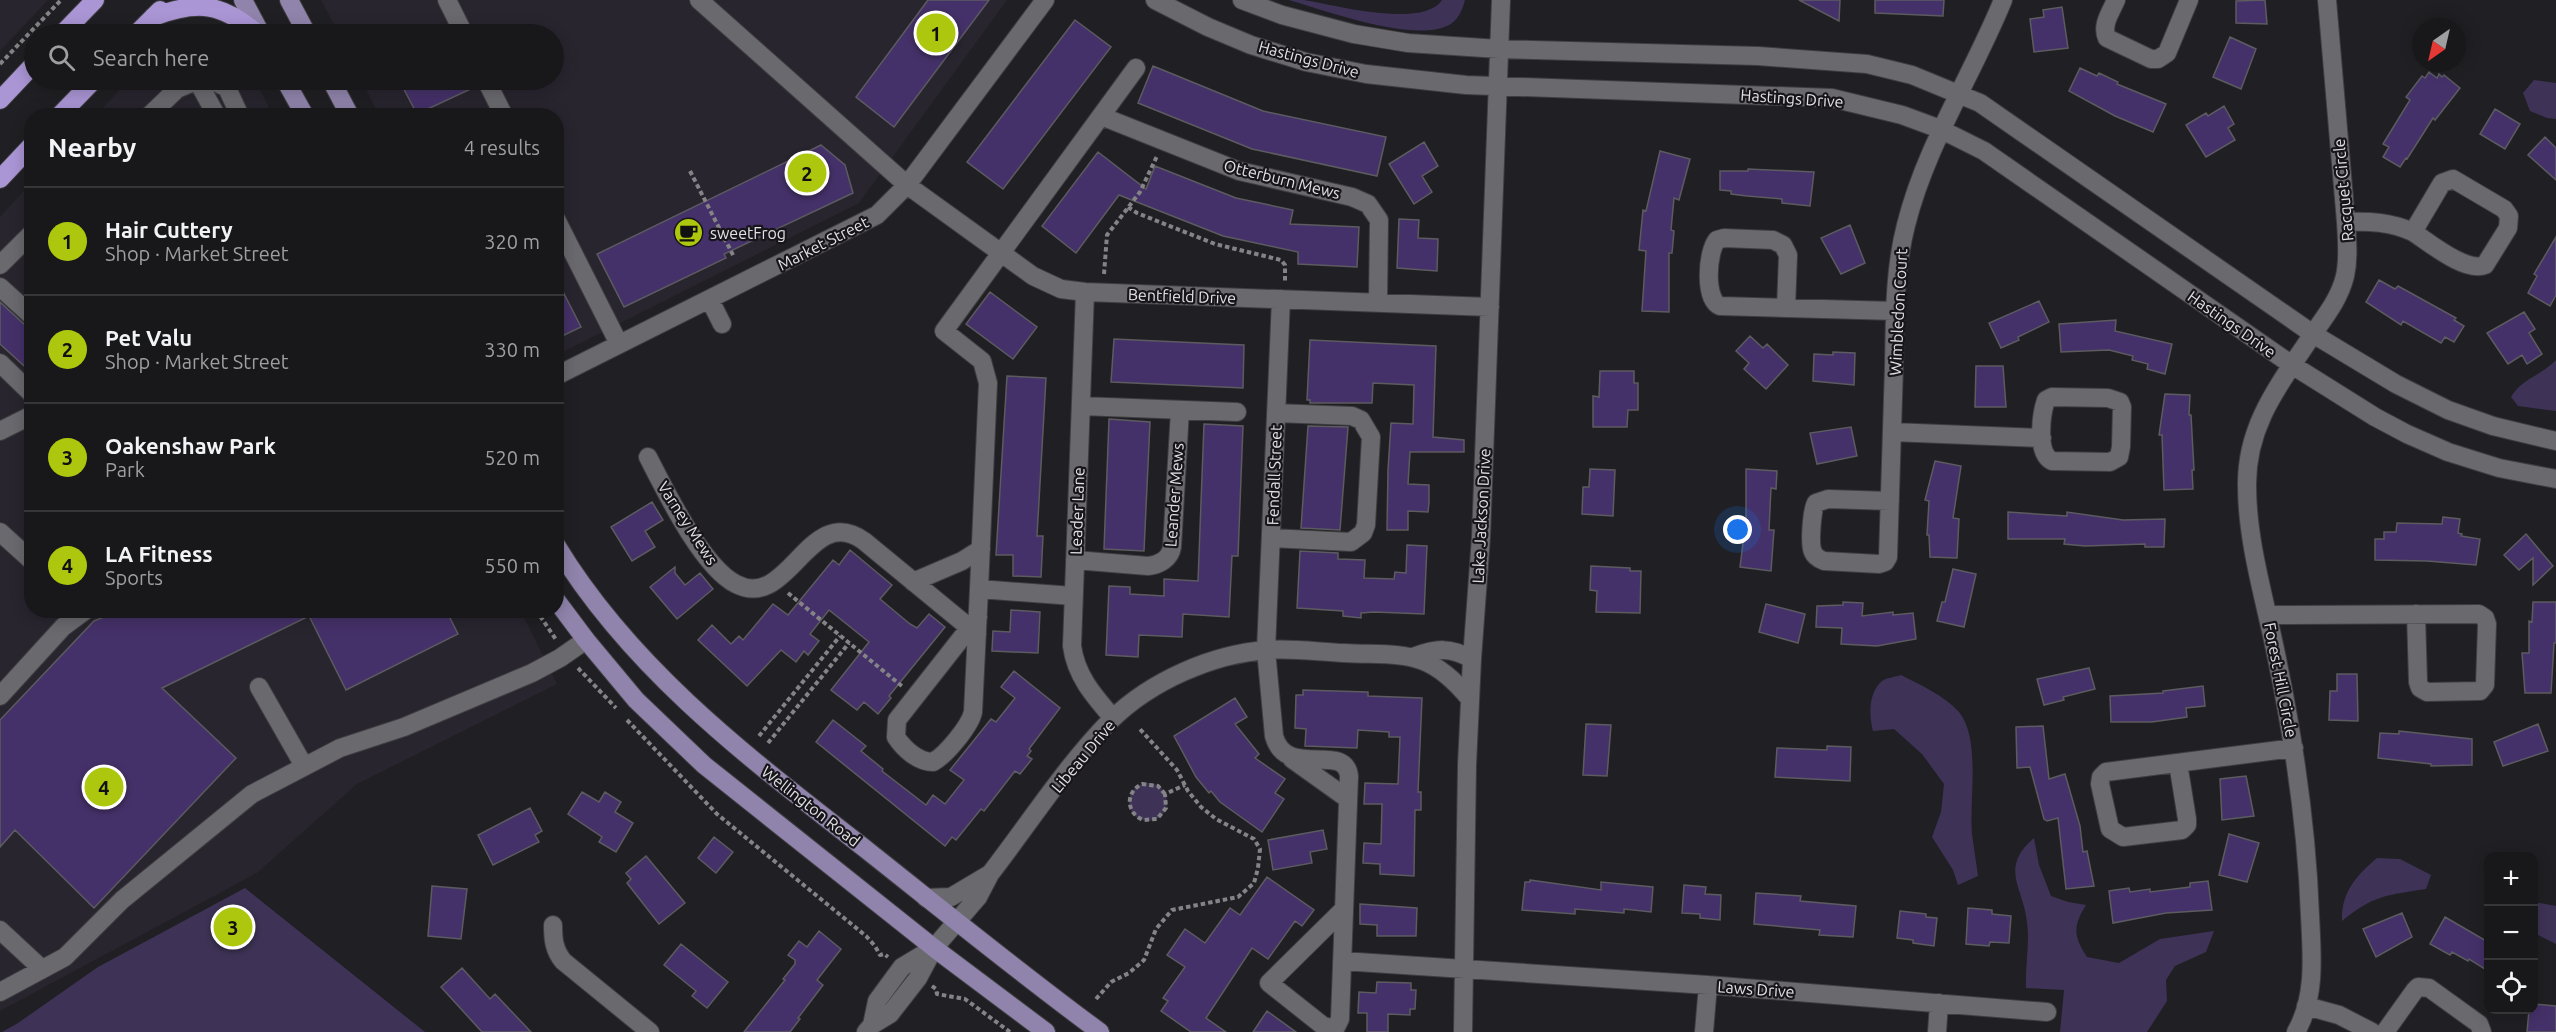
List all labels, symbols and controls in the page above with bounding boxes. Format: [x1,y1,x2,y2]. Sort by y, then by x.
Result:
pin: 1 [916,10,956,56]
north arrow [2412,18,2466,72]
search box [24,24,564,90]
street label: Hastings Drive [1257,37,1361,81]
icon: search [45,41,78,74]
text: Search here [93,45,209,70]
street label: Hastings Drive [1740,85,1844,111]
text: Nearby [48,133,136,162]
text: 4 results [464,136,540,159]
street label: Racquet Circle [2330,138,2356,242]
pin: 2 [788,150,826,195]
street label: Otterburn Mews [1222,156,1342,202]
street label: Market Street [775,212,872,274]
text: Hair Cuttery [105,217,233,242]
cafe icon: sweetFrog [673,217,705,249]
place label: sweetFrog [710,224,786,242]
text: 1 [62,230,73,253]
text: 320 m [484,230,540,253]
text: Shop · Market Street [105,242,289,265]
street label: Wimbledon Court [1886,247,1910,376]
street label: Bentfield Drive [1128,285,1236,307]
street label: Hastings Drive [2185,287,2279,361]
text: Pet Valu [105,325,192,350]
text: 2 [62,338,73,361]
text: 330 m [484,338,540,361]
text: Shop · Market Street [105,350,289,373]
street label: Fendall Street [1263,424,1285,526]
text: Oakenshaw Park [105,433,276,458]
street label: Leander Mews [1161,442,1187,548]
text: 3 [62,446,73,469]
text: 520 m [484,446,540,469]
street label: Lake Jackson Drive [1468,448,1494,584]
text: Park [105,458,145,481]
street label: Leader Lane [1066,467,1088,555]
street label: Varney Mews [654,478,722,568]
your location [1723,515,1752,544]
text: LA Fitness [105,541,213,566]
text: 4 [62,554,73,577]
text: 550 m [484,554,540,577]
text: Sports [105,566,163,589]
street label: Forest Hill Circle [2261,621,2301,739]
street label: Libeau Drive [1047,716,1119,796]
street label: Wellington Road [758,762,864,850]
pin: 4 [84,764,124,810]
map controls [2484,852,2538,1014]
button: + [2484,852,2538,906]
pin: 3 [214,904,252,950]
button: − [2484,906,2538,960]
button: locate [2484,960,2538,1014]
street label: Laws Drive [1717,977,1795,1001]

